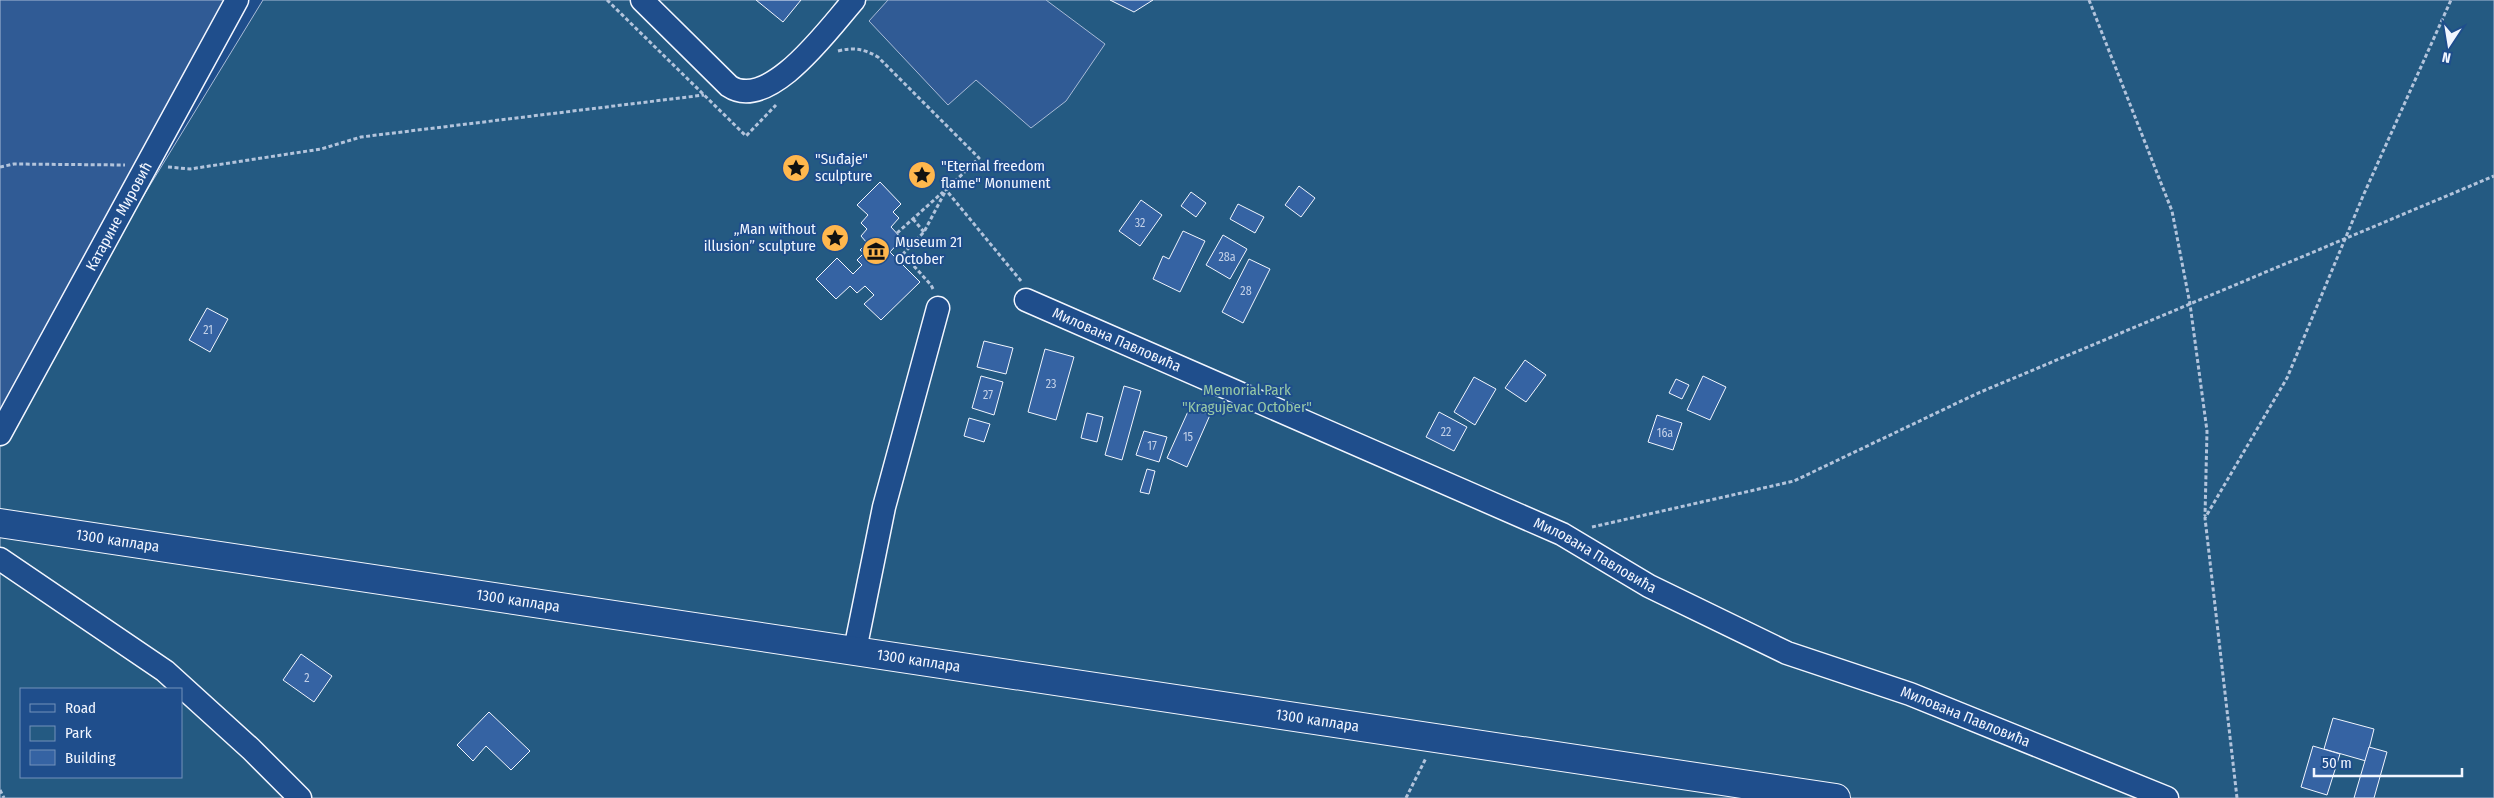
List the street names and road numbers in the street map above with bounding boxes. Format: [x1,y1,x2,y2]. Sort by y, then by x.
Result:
street label: Катарине Мировић [82,159,156,274]
street label: Милована Павловића [1050,304,1184,376]
street label: Милована Павловића [1531,514,1659,597]
street label: 1300 каплара [75,525,161,556]
street label: 1300 каплара [475,585,561,616]
street label: 1300 каплара [876,645,962,676]
street label: Милована Павловића [1898,682,2033,751]
street label: 1300 каплара [1274,705,1360,735]

